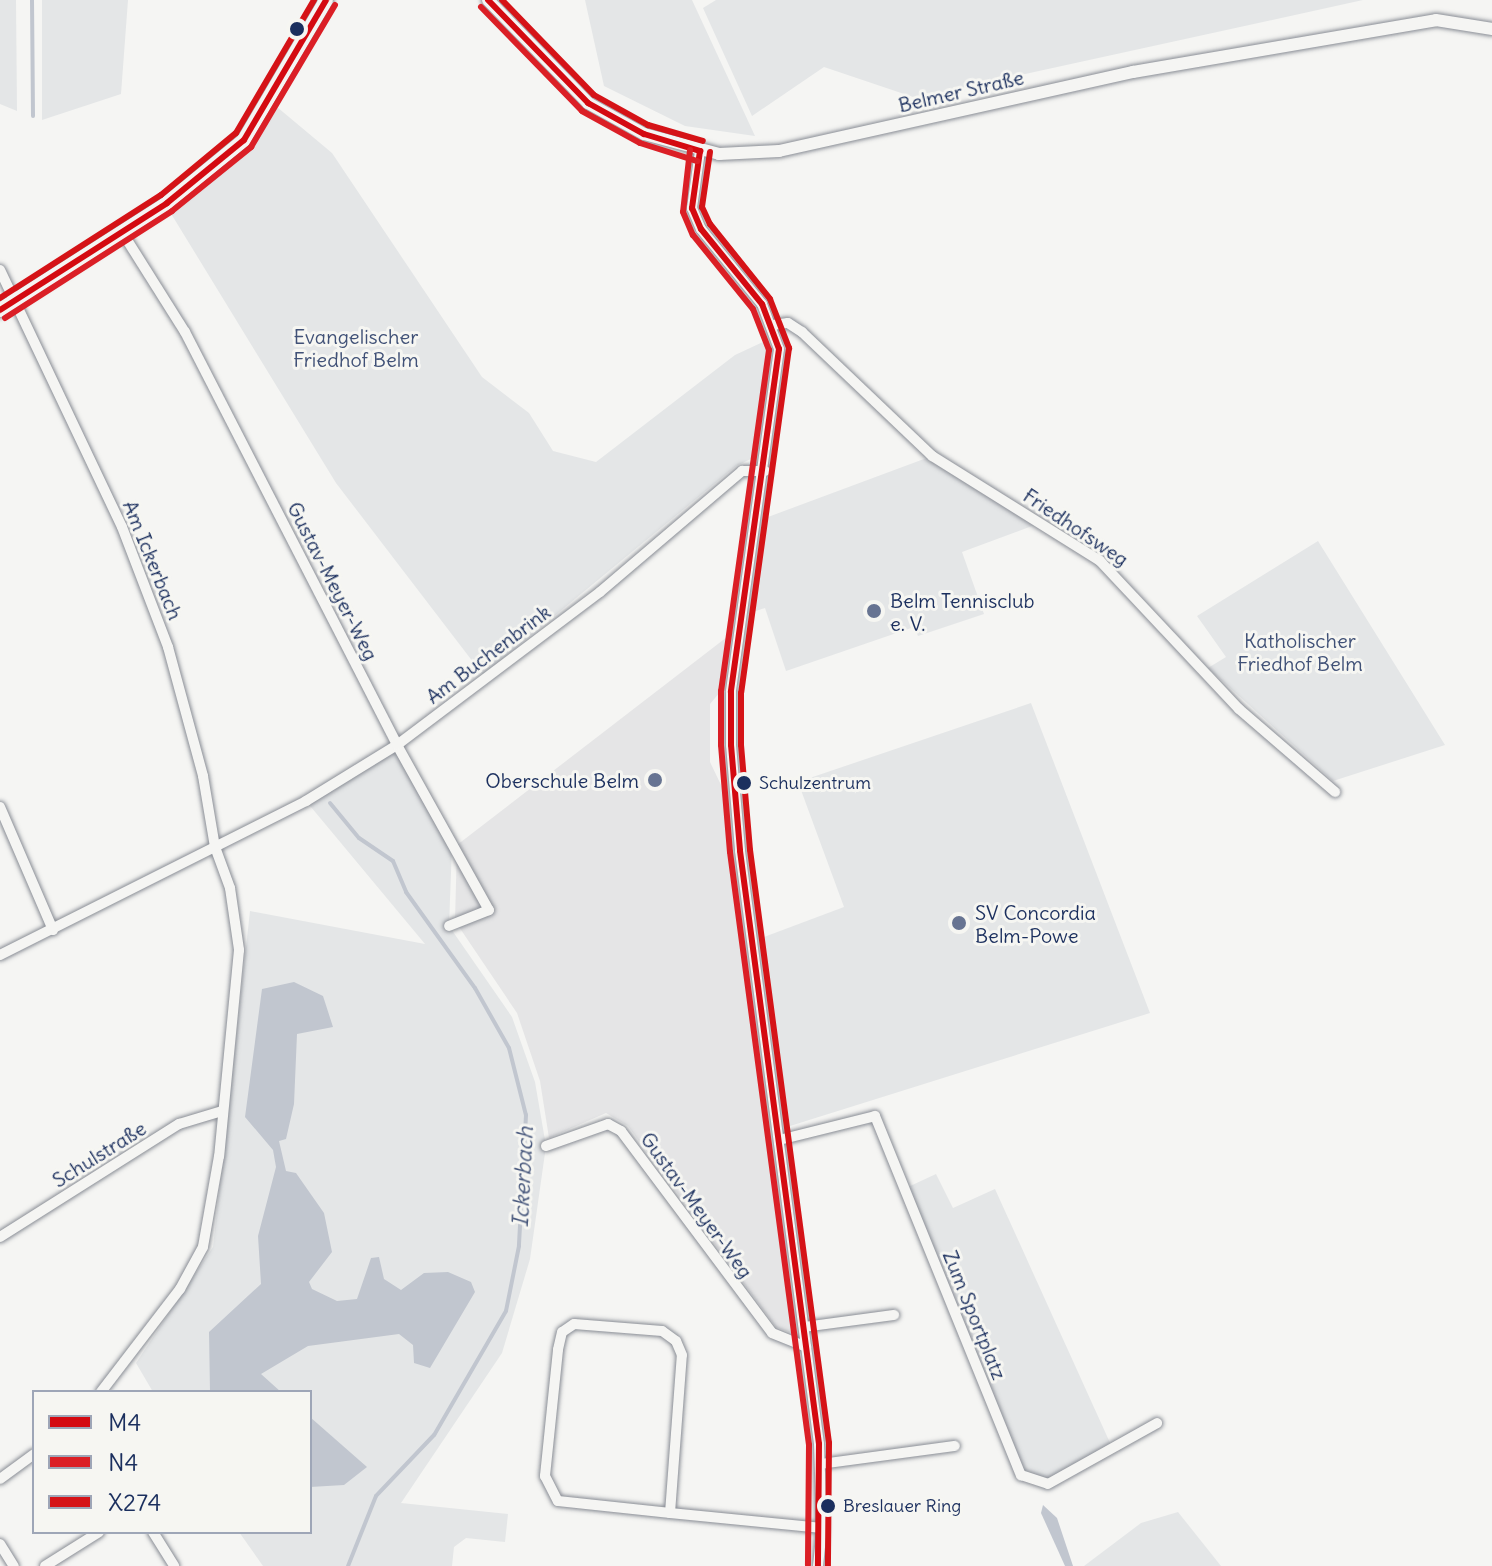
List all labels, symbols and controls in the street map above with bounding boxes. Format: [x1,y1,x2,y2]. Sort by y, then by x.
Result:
unlabelled marker [289,21,305,37]
street label: Belmer Straße [896,65,1026,117]
park label: Evangelischer Friedhof Belm [293,325,419,372]
street label: Friedhofsweg [1019,483,1133,571]
street label: Am Ickerbach [118,497,188,623]
street label: Gustav-Meyer-Weg [283,498,383,664]
place label: Belm Tennisclub e. V. [890,588,1035,635]
street label: Am Buchenbrink [421,599,555,709]
marker: Belm Tennisclub e. V. [865,602,883,620]
park label: Katholischer Friedhof Belm [1237,628,1363,675]
place label: Oberschule Belm [485,768,639,792]
marker: Oberschule Belm [646,771,664,789]
place label: Schulzentrum [759,772,871,794]
marker: Schulzentrum [736,775,752,791]
place label: SV Concordia Belm-Powe [975,900,1096,947]
marker: SV Concordia Belm-Powe [950,914,968,932]
street label: Schulstraße [48,1116,150,1192]
water label: Ickerbach [507,1126,539,1228]
street label: Gustav-Meyer-Weg [636,1127,758,1283]
street label: Zum Sportplatz [938,1247,1012,1383]
legend [32,1390,312,1534]
text: M4 [108,1407,141,1437]
text: N4 [108,1447,138,1477]
text: X274 [108,1487,161,1517]
place label: Breslauer Ring [843,1495,961,1517]
marker: Breslauer Ring [820,1498,836,1514]

